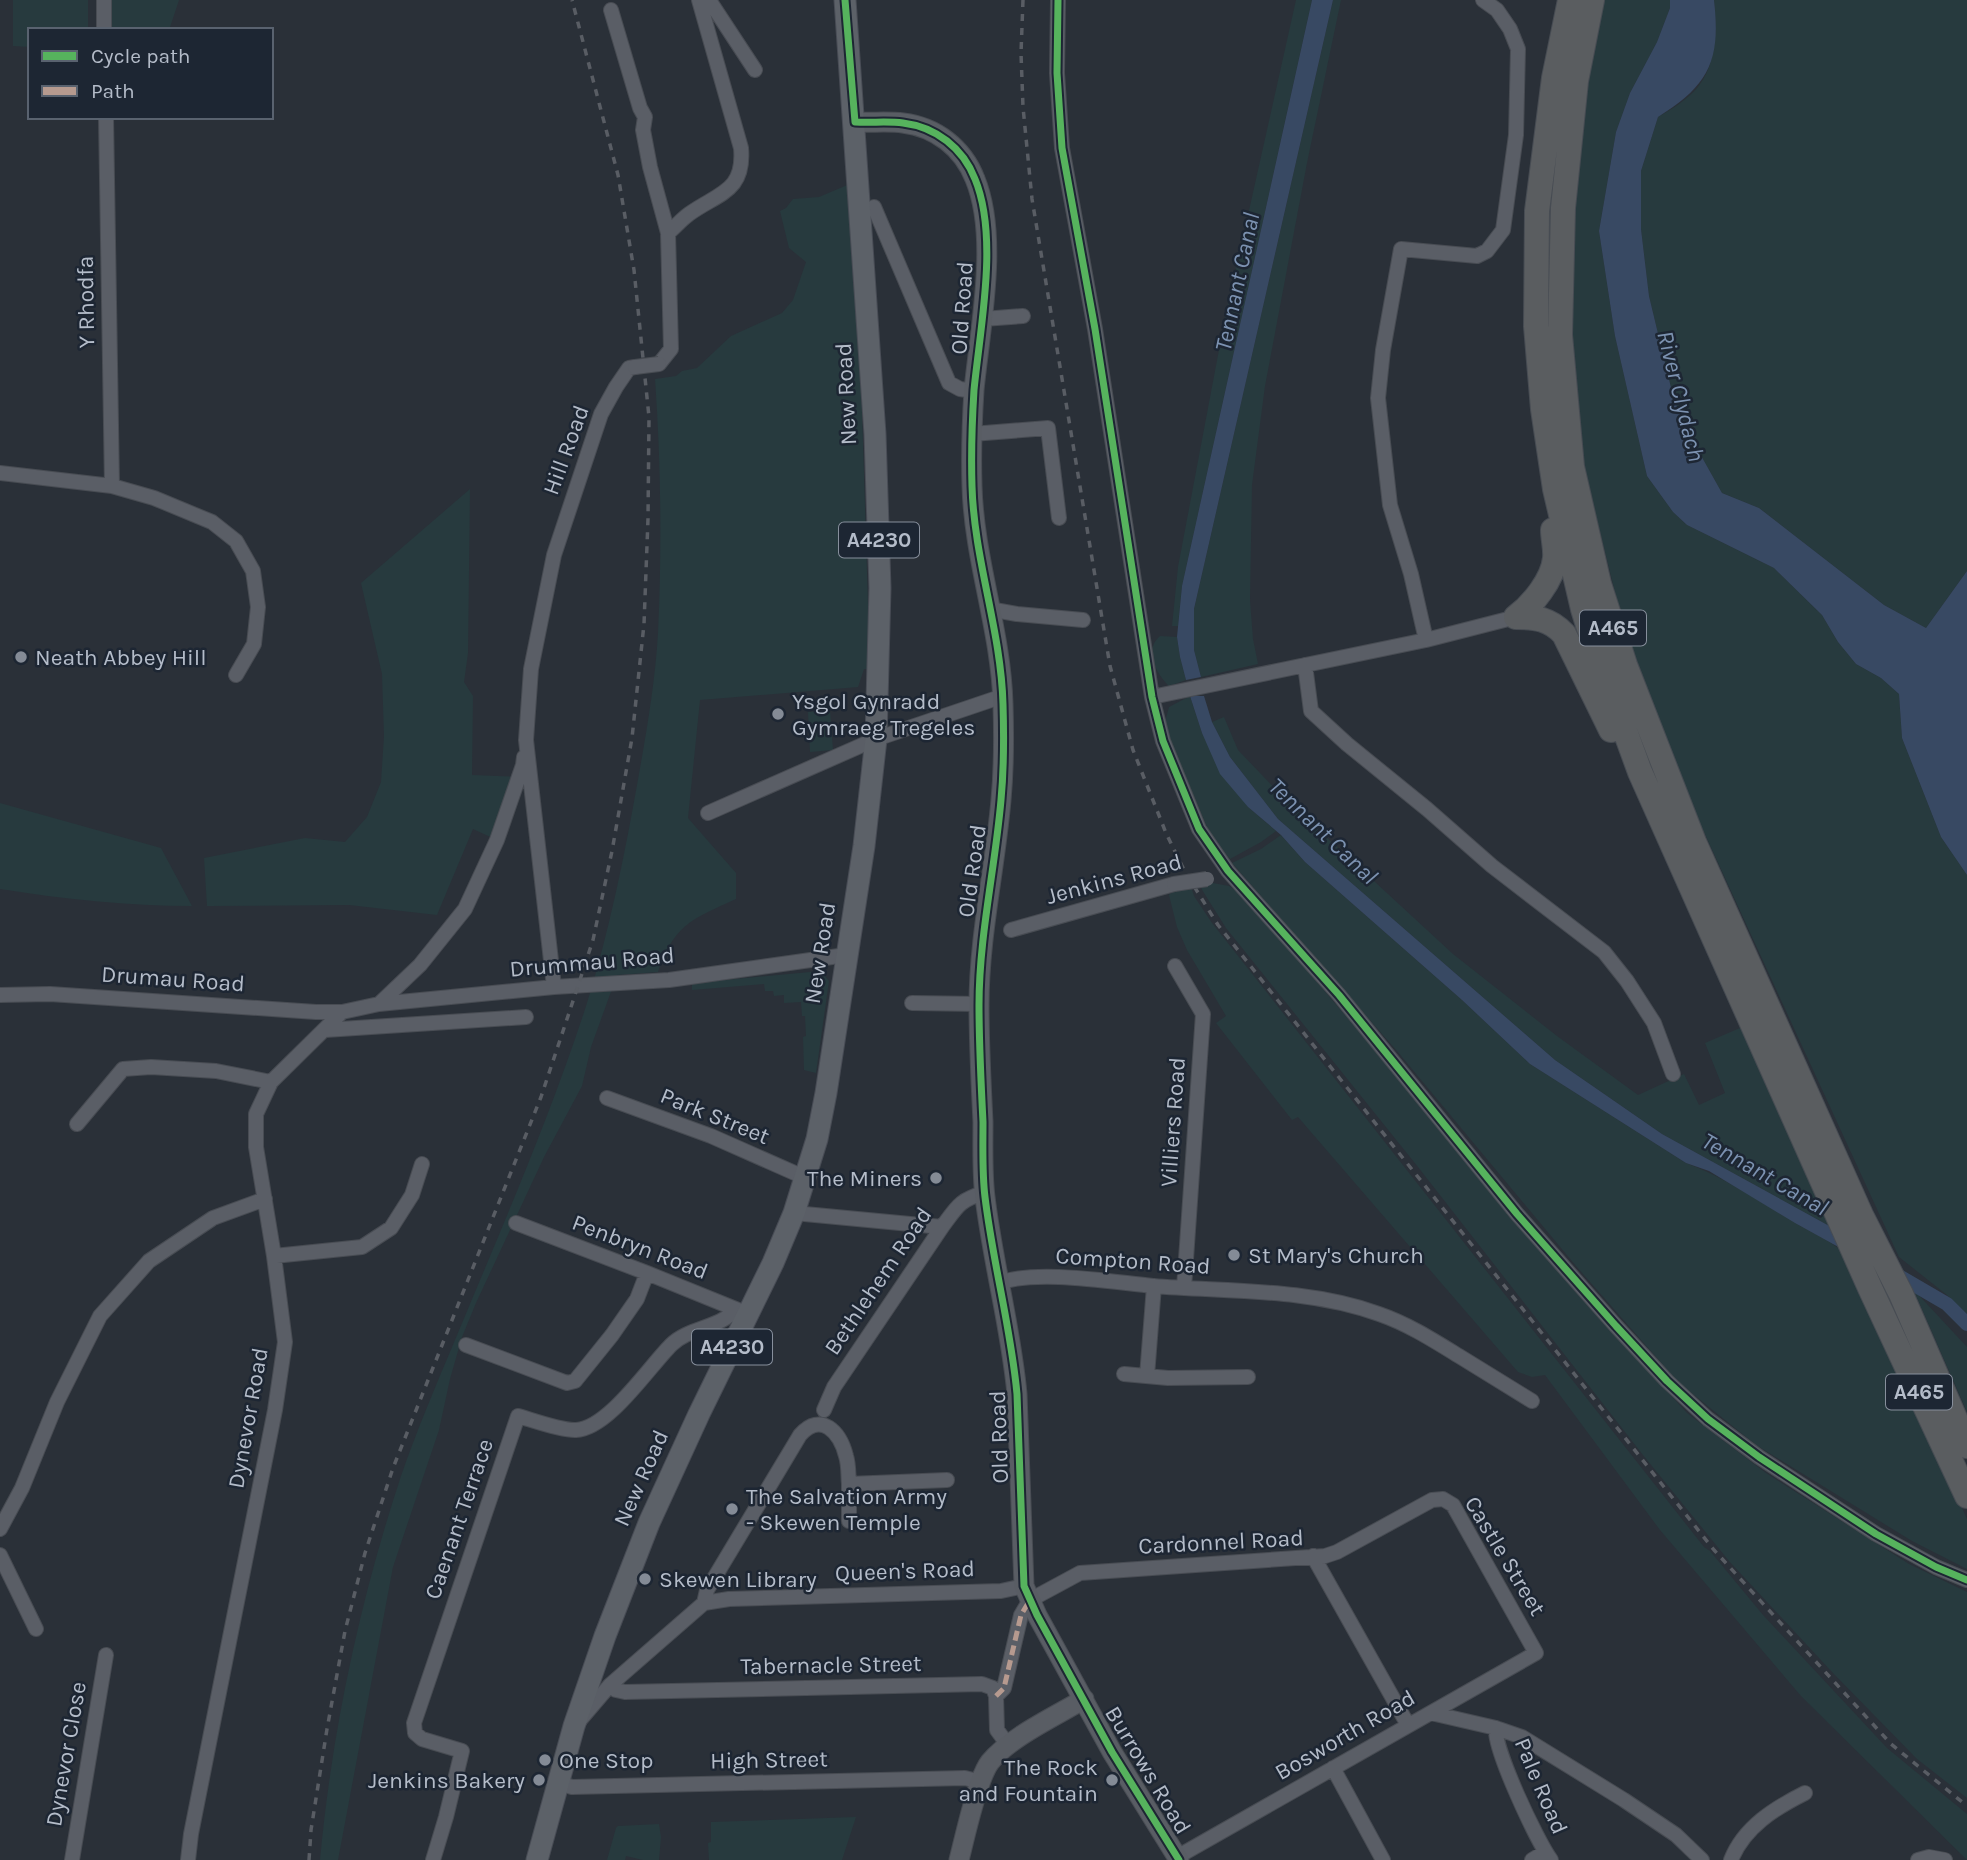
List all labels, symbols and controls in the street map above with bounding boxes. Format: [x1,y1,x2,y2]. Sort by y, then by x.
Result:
legend [28,28,273,119]
text: Cycle path [91,44,191,68]
text: Path [91,79,135,103]
water label: Tennant Canal [1209,210,1265,354]
street label: Y Rhodfa [72,255,100,349]
street label: Old Road [945,261,979,355]
water label: River Clydach [1651,328,1711,464]
street label: New Road [830,342,862,446]
street label: Hill Road [537,401,595,499]
road number: A4230 [839,522,919,558]
road number: A465 [1580,610,1646,646]
place label: Neath Abbey Hill [35,644,207,671]
marker: Neath Abbey Hill [13,649,29,665]
place label: Ysgol Gynradd Gymraeg Tregeles [792,688,975,741]
marker: Ysgol Gynradd Gymraeg Tregeles [770,706,786,722]
water label: Tennant Canal [1262,772,1384,890]
street label: Old Road [952,823,992,919]
street label: Jenkins Road [1043,848,1185,910]
street label: New Road [799,900,841,1006]
street label: Drummau Road [508,941,676,983]
street label: Drumau Road [100,961,246,997]
street label: Villiers Road [1155,1056,1191,1188]
street label: Park Street [657,1082,774,1150]
water label: Tennant Canal [1697,1127,1833,1221]
place label: The Miners [807,1165,922,1192]
marker: The Miners [928,1170,944,1186]
street label: Bethlehem Road [819,1202,937,1360]
street label: Penbryn Road [568,1209,712,1285]
street label: Compton Road [1055,1242,1211,1280]
place label: St Mary's Church [1248,1242,1424,1269]
marker: St Mary's Church [1226,1247,1242,1263]
road number: A4230 [692,1330,772,1364]
street label: Dynevor Road [222,1346,274,1490]
road number: A465 [1886,1374,1952,1410]
street label: Old Road [984,1390,1014,1484]
street label: New Road [608,1426,674,1530]
street label: Caenant Terrace [419,1435,499,1603]
place label: The Salvation Army - Skewen Temple [746,1483,947,1536]
street label: Castle Street [1459,1491,1551,1621]
marker: The Salvation Army - Skewen Temple [724,1501,740,1517]
street label: Cardonnel Road [1138,1524,1304,1560]
street label: Queen's Road [835,1555,975,1587]
place label: Skewen Library [659,1566,817,1593]
marker: Skewen Library [637,1571,653,1587]
street label: Tabernacle Street [740,1650,922,1680]
street label: Dynevor Close [40,1680,92,1828]
street label: Bosworth Road [1270,1684,1420,1786]
street label: Burrows Road [1099,1701,1197,1839]
street label: Pale Road [1509,1734,1573,1838]
street label: High Street [710,1745,828,1775]
place label: One Stop [559,1747,654,1774]
marker: One Stop [537,1752,553,1768]
place label: The Rock and Fountain [959,1754,1098,1807]
place label: Jenkins Bakery [368,1767,525,1794]
marker: Jenkins Bakery [531,1772,547,1788]
marker: The Rock and Fountain [1104,1772,1120,1788]

